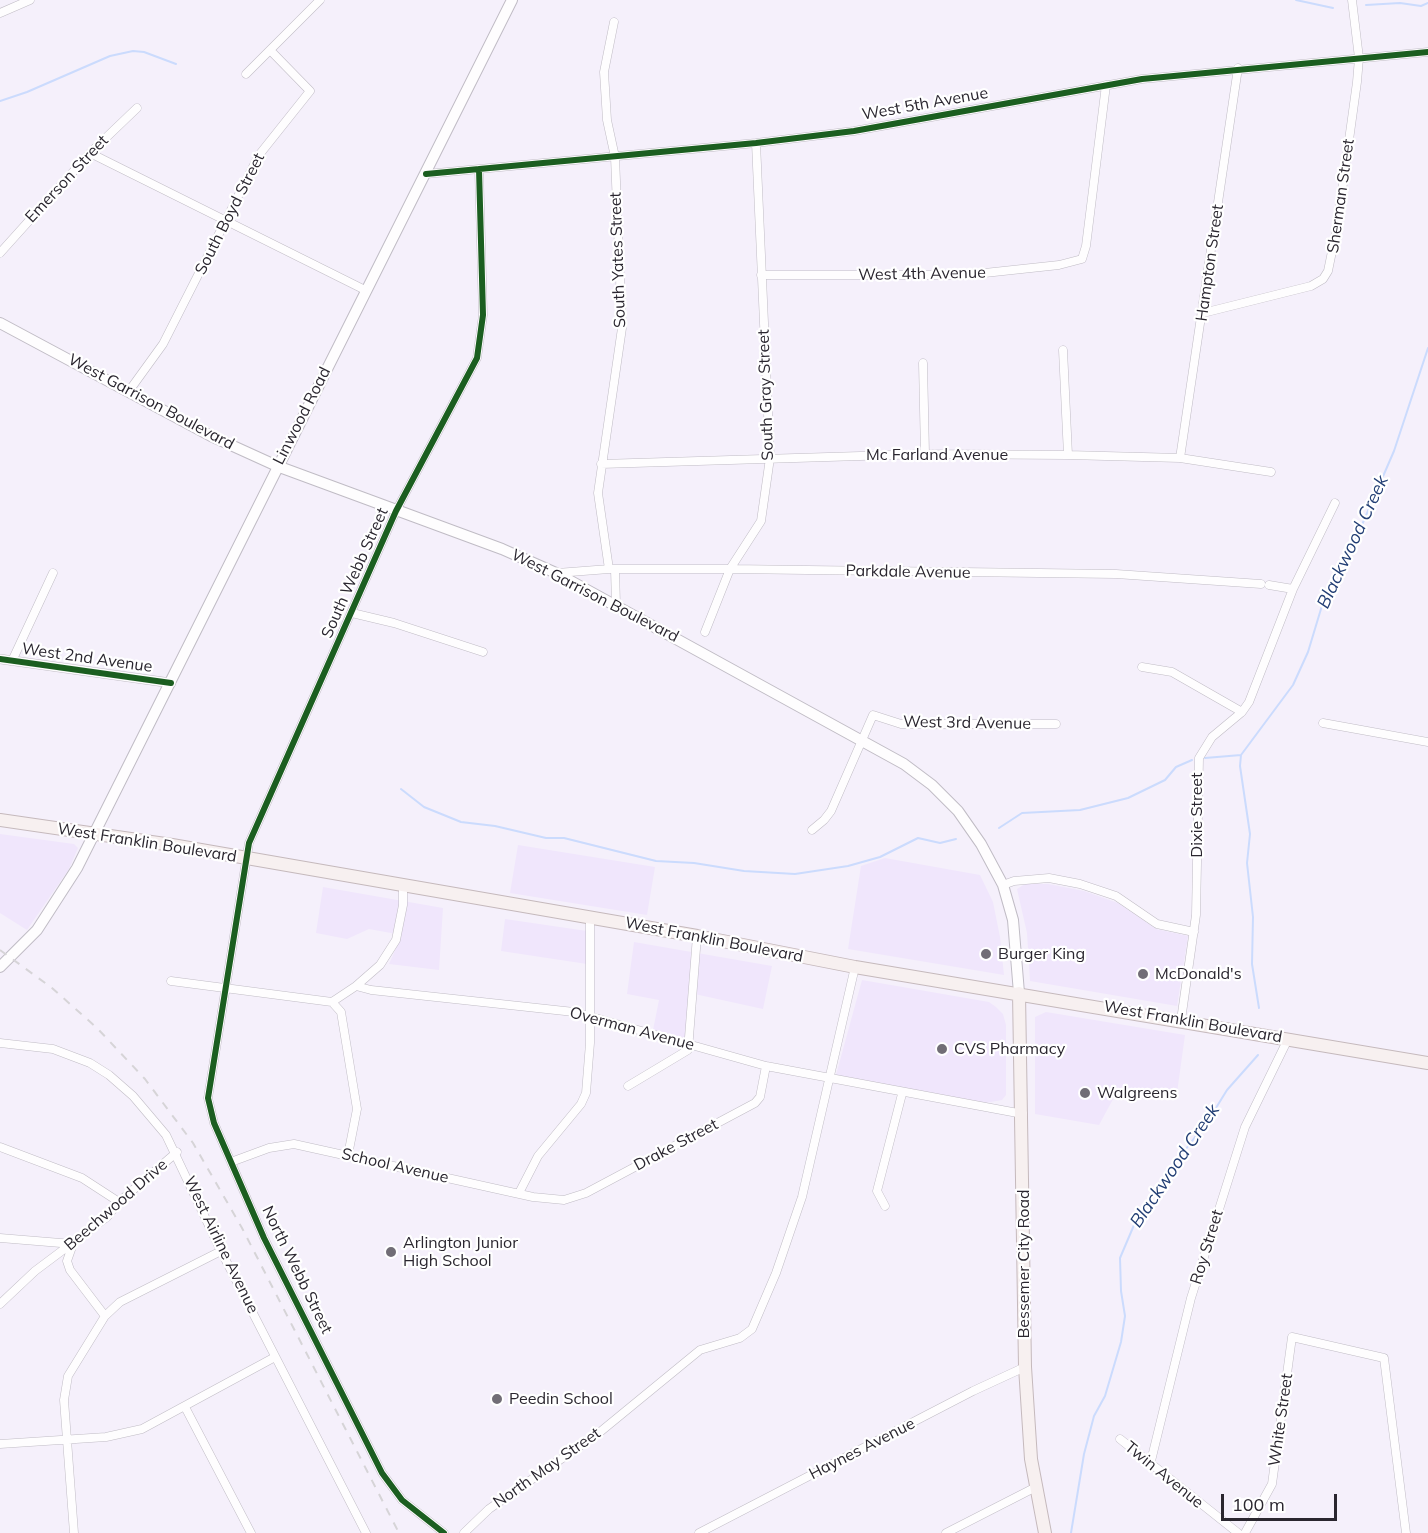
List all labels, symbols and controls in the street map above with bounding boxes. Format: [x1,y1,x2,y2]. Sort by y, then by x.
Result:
street label: West 5th Avenue [860,83,990,125]
street label: Emerson Street [22,131,112,227]
street label: Sherman Street [1323,138,1359,254]
street label: South Boyd Street [191,150,269,278]
street label: South Yates Street [606,192,630,328]
street label: Hampton Street [1192,203,1228,323]
street label: West 4th Avenue [858,263,986,285]
street label: South Gray Street [754,329,778,461]
street label: West Garrison Boulevard [65,350,237,454]
street label: Linwood Road [269,364,335,468]
street label: Mc Farland Avenue [866,445,1008,465]
water label: Blackwood Creek [1313,472,1393,612]
street label: South Webb Street [318,505,392,641]
street label: West Garrison Boulevard [508,545,682,647]
street label: Parkdale Avenue [845,561,971,583]
street label: West 2nd Avenue [20,639,154,677]
street label: West 3rd Avenue [903,712,1031,734]
street label: Dixie Street [1187,772,1207,858]
street label: West Franklin Boulevard [56,819,238,867]
street label: West Franklin Boulevard [623,913,805,967]
place label: Burger King [998,944,1085,964]
marker: Burger King [979,947,993,961]
place label: McDonald's [1155,964,1242,984]
marker: McDonald's [1136,967,1150,981]
street label: West Franklin Boulevard [1102,997,1284,1047]
street label: Overman Avenue [568,1003,696,1055]
place label: CVS Pharmacy [954,1039,1065,1059]
marker: CVS Pharmacy [935,1042,949,1056]
place label: Walgreens [1097,1083,1177,1103]
marker: Walgreens [1078,1086,1092,1100]
water label: Blackwood Creek [1126,1100,1224,1232]
street label: Drake Street [631,1115,721,1175]
street label: School Avenue [340,1144,450,1188]
street label: Beechwood Drive [61,1155,171,1255]
street label: West Airline Avenue [179,1173,263,1317]
street label: Bessemer City Road [1014,1189,1034,1339]
street label: North Webb Street [258,1203,336,1337]
street label: Roy Street [1187,1207,1227,1287]
place label: Arlington Junior High School [403,1233,518,1271]
marker: Arlington Junior High School [384,1245,398,1259]
street label: White Street [1265,1372,1297,1468]
place label: Peedin School [509,1389,613,1409]
marker: Peedin School [490,1392,504,1406]
street label: Haynes Avenue [806,1414,918,1484]
street label: North May Street [490,1424,604,1512]
street label: Twin Avenue [1121,1437,1207,1513]
scale bar [1224,1482,1340,1520]
text: 100 m [1232,1493,1285,1516]

